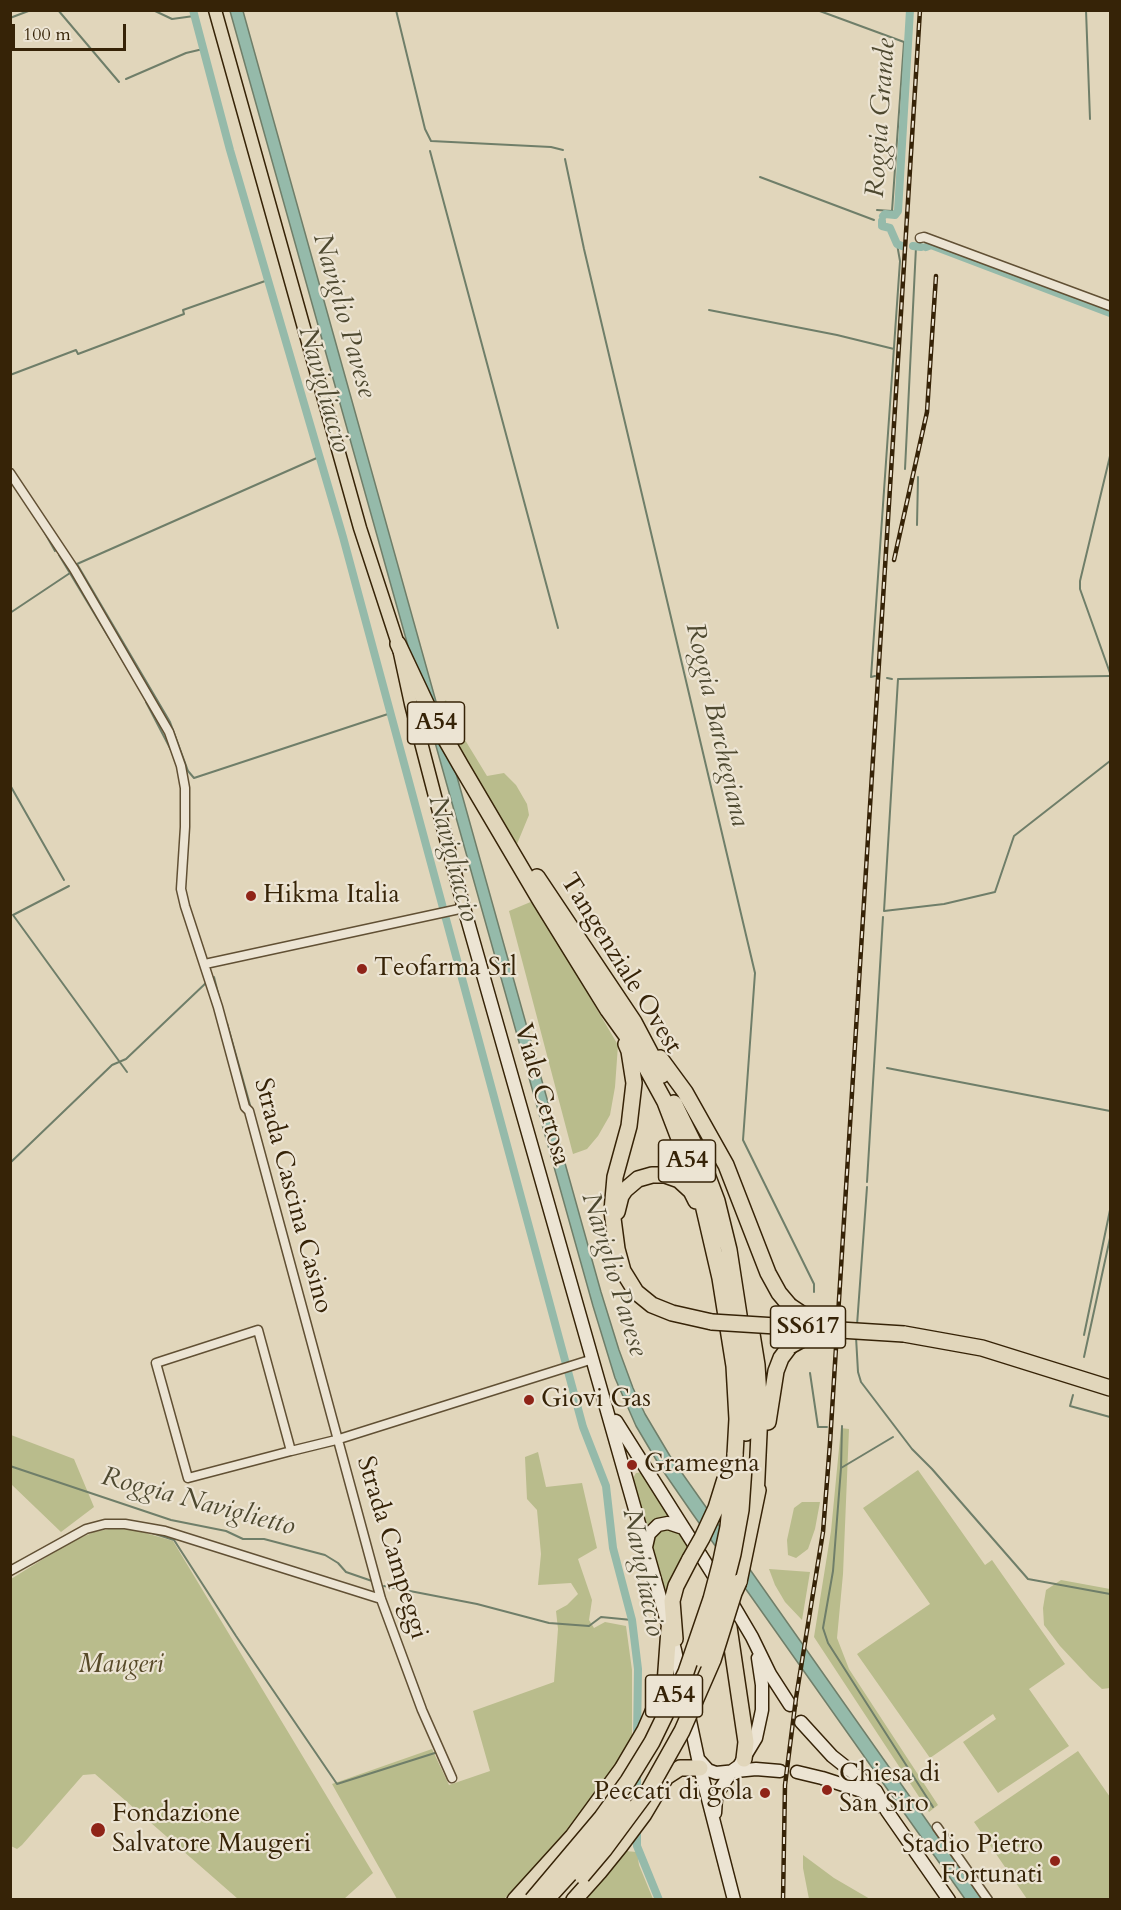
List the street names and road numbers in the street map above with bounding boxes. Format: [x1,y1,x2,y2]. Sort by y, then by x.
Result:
road number: A54 [408,702,464,744]
street label: Tangenziale Ovest [552,868,688,1060]
street label: Viale Certosa [506,1020,576,1170]
street label: Strada Cascina Casino [246,1075,338,1317]
road number: A54 [658,1140,716,1182]
road number: SS617 [770,1306,846,1348]
street label: Strada Campeggi [348,1453,434,1643]
road number: A54 [646,1675,702,1717]

